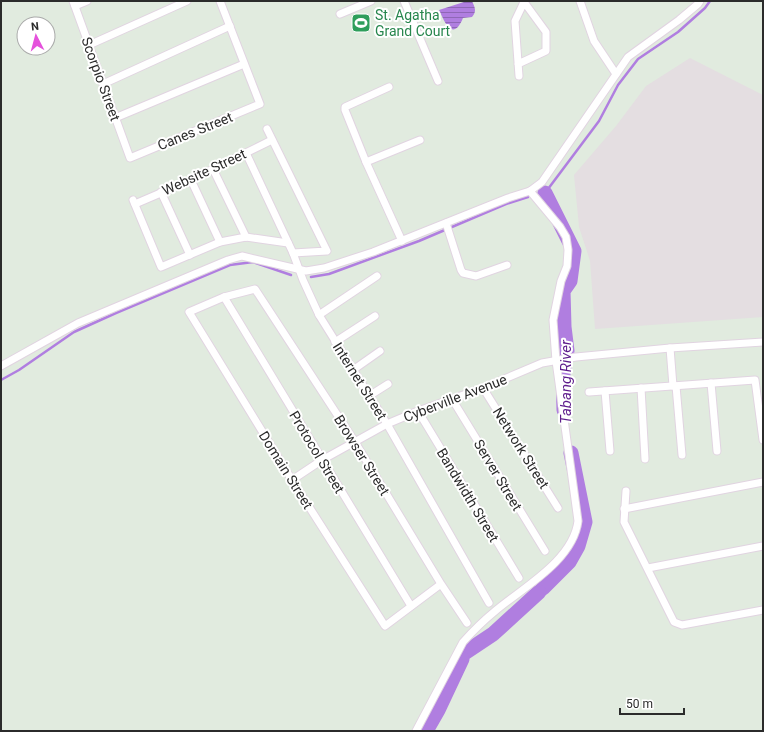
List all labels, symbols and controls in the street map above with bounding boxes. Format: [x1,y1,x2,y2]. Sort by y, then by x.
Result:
place label: St. Agatha Grand Court [375,7,451,39]
sports icon: St. Agatha Grand Court [350,12,372,34]
north arrow [16,16,56,56]
text: N [30,20,40,33]
street label: Scorpio Street [78,35,124,123]
street label: Canes Street [155,109,235,153]
street label: Website Street [160,145,249,198]
street label: Internet Street [330,339,390,423]
water label: Tabang River [557,339,575,424]
street label: Cyberville Avenue [401,371,509,425]
street label: Network Street [490,404,553,492]
street label: Protocol Street [286,408,348,496]
street label: Browser Street [331,412,393,498]
street label: Domain Street [256,428,316,512]
street label: Server Street [471,437,526,514]
street label: Bandwidth Street [434,445,502,545]
scale bar [620,690,684,716]
text: 50 m [626,697,653,711]

